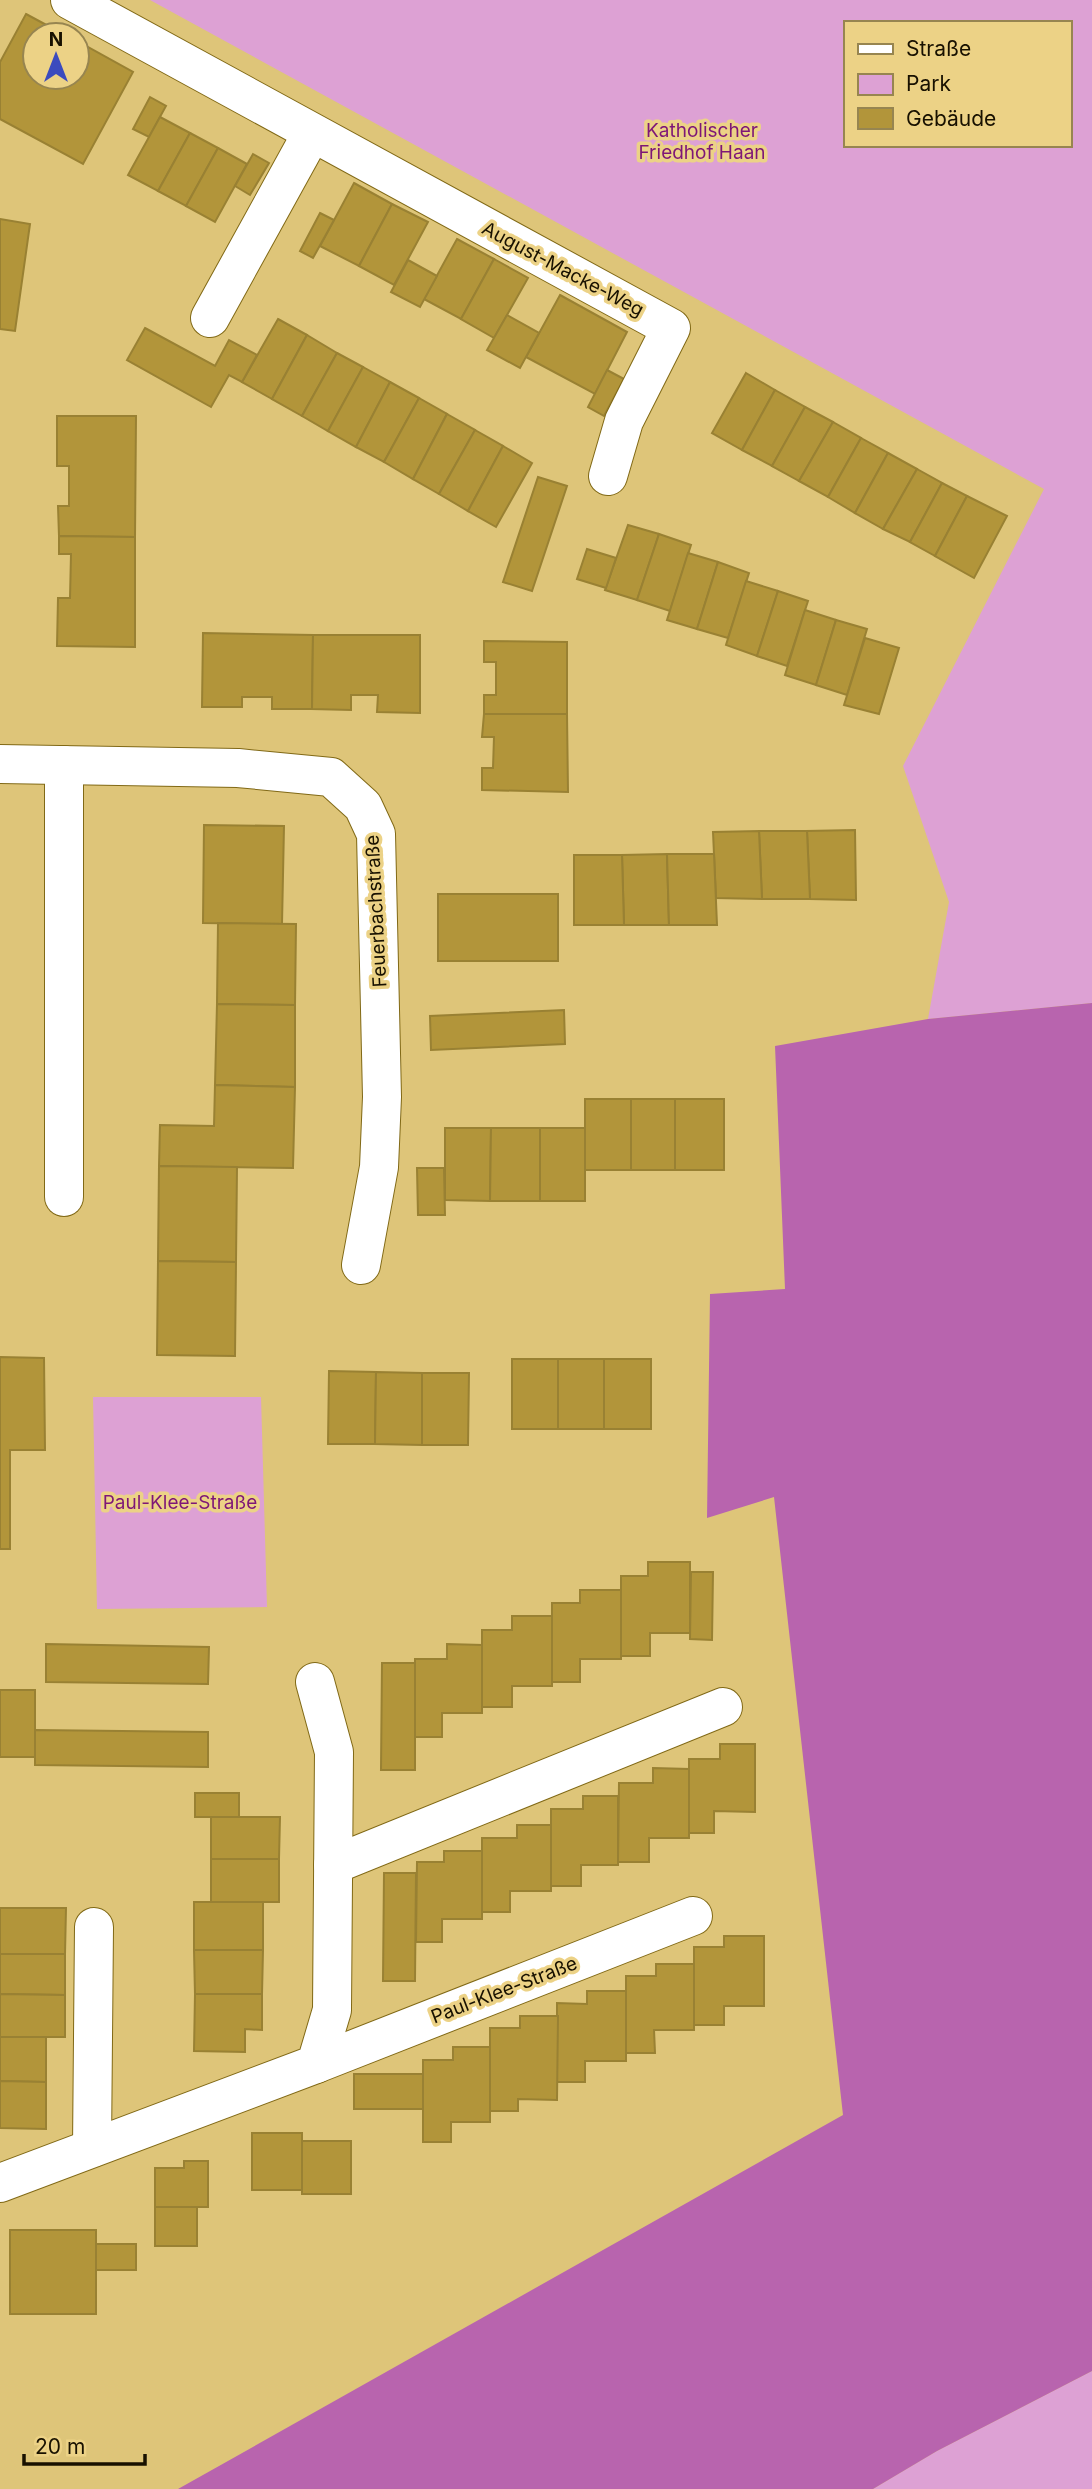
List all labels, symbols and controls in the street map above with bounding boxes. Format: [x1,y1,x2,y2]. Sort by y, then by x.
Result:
north arrow [21,21,91,91]
legend [844,21,1071,147]
text: N [49,28,63,51]
text: Straße [906,36,971,61]
text: Park [906,71,951,96]
text: Gebäude [906,106,996,131]
park label: Katholischer Friedhof Haan [638,119,766,164]
street label: August-Macke-Weg [478,217,648,321]
street label: Feuerbachstraße [361,834,391,988]
park label: Paul-Klee-Straße [103,1491,257,1514]
street label: Paul-Klee-Straße [428,1952,580,2028]
scale bar [24,2422,145,2466]
text: 20 m [35,2434,85,2459]

